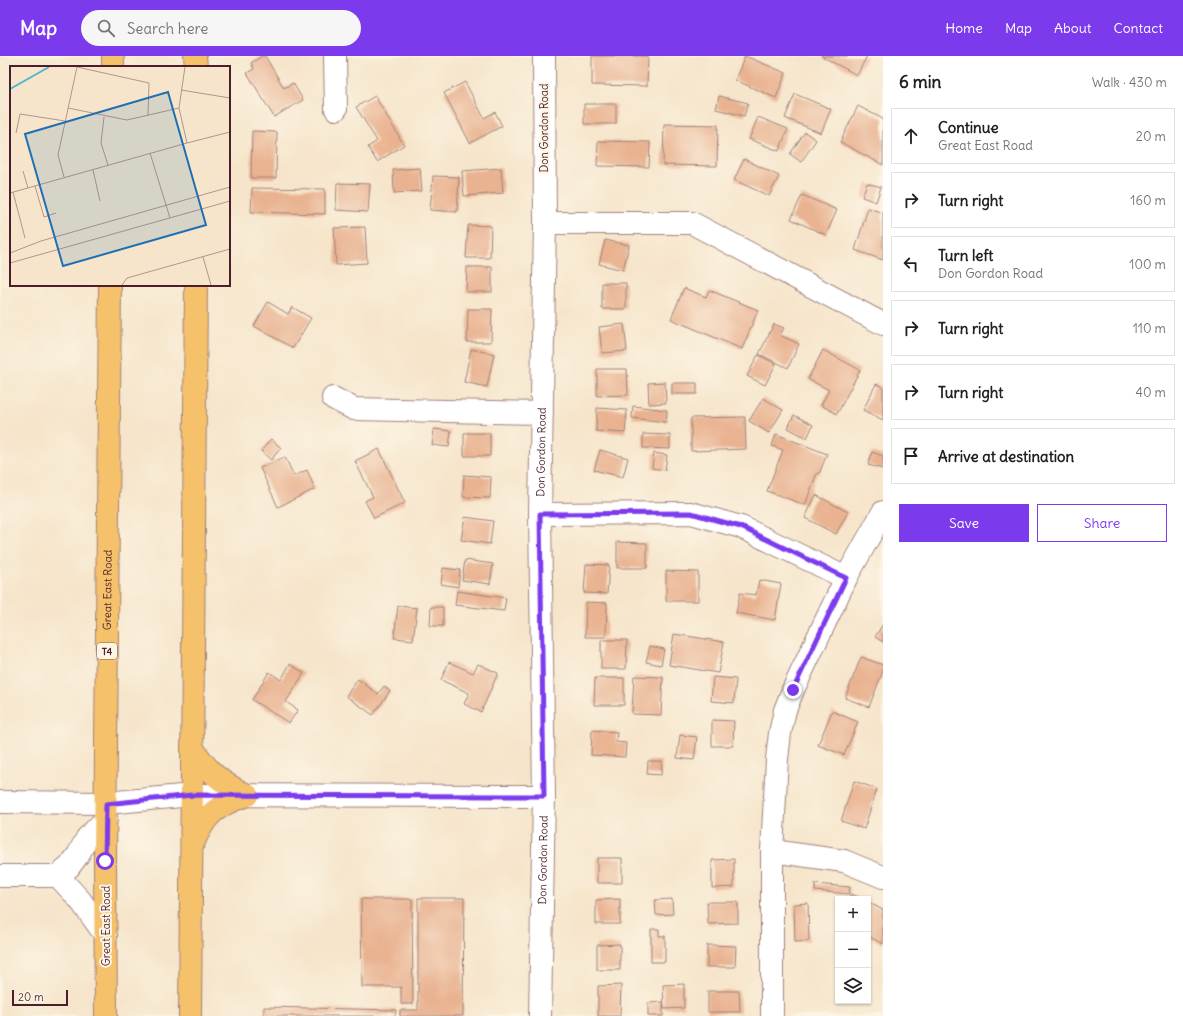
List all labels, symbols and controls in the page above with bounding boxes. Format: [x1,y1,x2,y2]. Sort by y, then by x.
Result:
search box [81,10,361,46]
text: Map [20,16,57,40]
icon: search [95,17,117,39]
text: Search here [127,19,208,38]
text: Home [945,19,983,37]
text: Map [1005,19,1032,37]
text: About [1054,19,1092,37]
text: Contact [1114,19,1163,37]
inset map [10,66,230,286]
text: 6 min [899,71,941,93]
text: Walk · 430 m [1092,74,1167,91]
street label: Don Gordon Road [537,83,551,172]
text: Continue [938,118,999,137]
icon: ahead [900,125,922,147]
text: 20 m [1136,128,1166,145]
text: Great East Road [938,137,1033,154]
icon: right [900,189,922,211]
text: Turn right [938,191,1003,210]
text: 160 m [1130,192,1166,209]
text: Turn left [938,246,993,265]
icon: left [900,253,922,275]
text: 100 m [1129,256,1166,273]
text: Don Gordon Road [938,265,1043,282]
icon: right [900,317,922,339]
text: Turn right [938,319,1003,338]
text: 110 m [1133,320,1166,337]
icon: right [900,381,922,403]
text: Turn right [938,383,1003,402]
text: 40 m [1135,384,1166,401]
street label: Don Gordon Road [533,407,549,497]
icon: arrive [900,445,922,467]
text: Arrive at destination [938,447,1074,466]
button: Save [899,504,1029,542]
button: Share [1037,504,1167,542]
street label: Great East Road [100,549,115,630]
road number: T4 [97,643,117,659]
route end [784,681,802,699]
street label: Don Gordon Road [535,815,551,905]
route start [96,852,114,870]
street label: Great East Road [99,885,113,966]
map controls [835,896,871,1004]
button: + [835,896,871,932]
button: − [835,932,871,968]
button: layers [835,968,871,1004]
scale bar [12,988,68,1007]
text: 20 m [18,990,44,1004]

